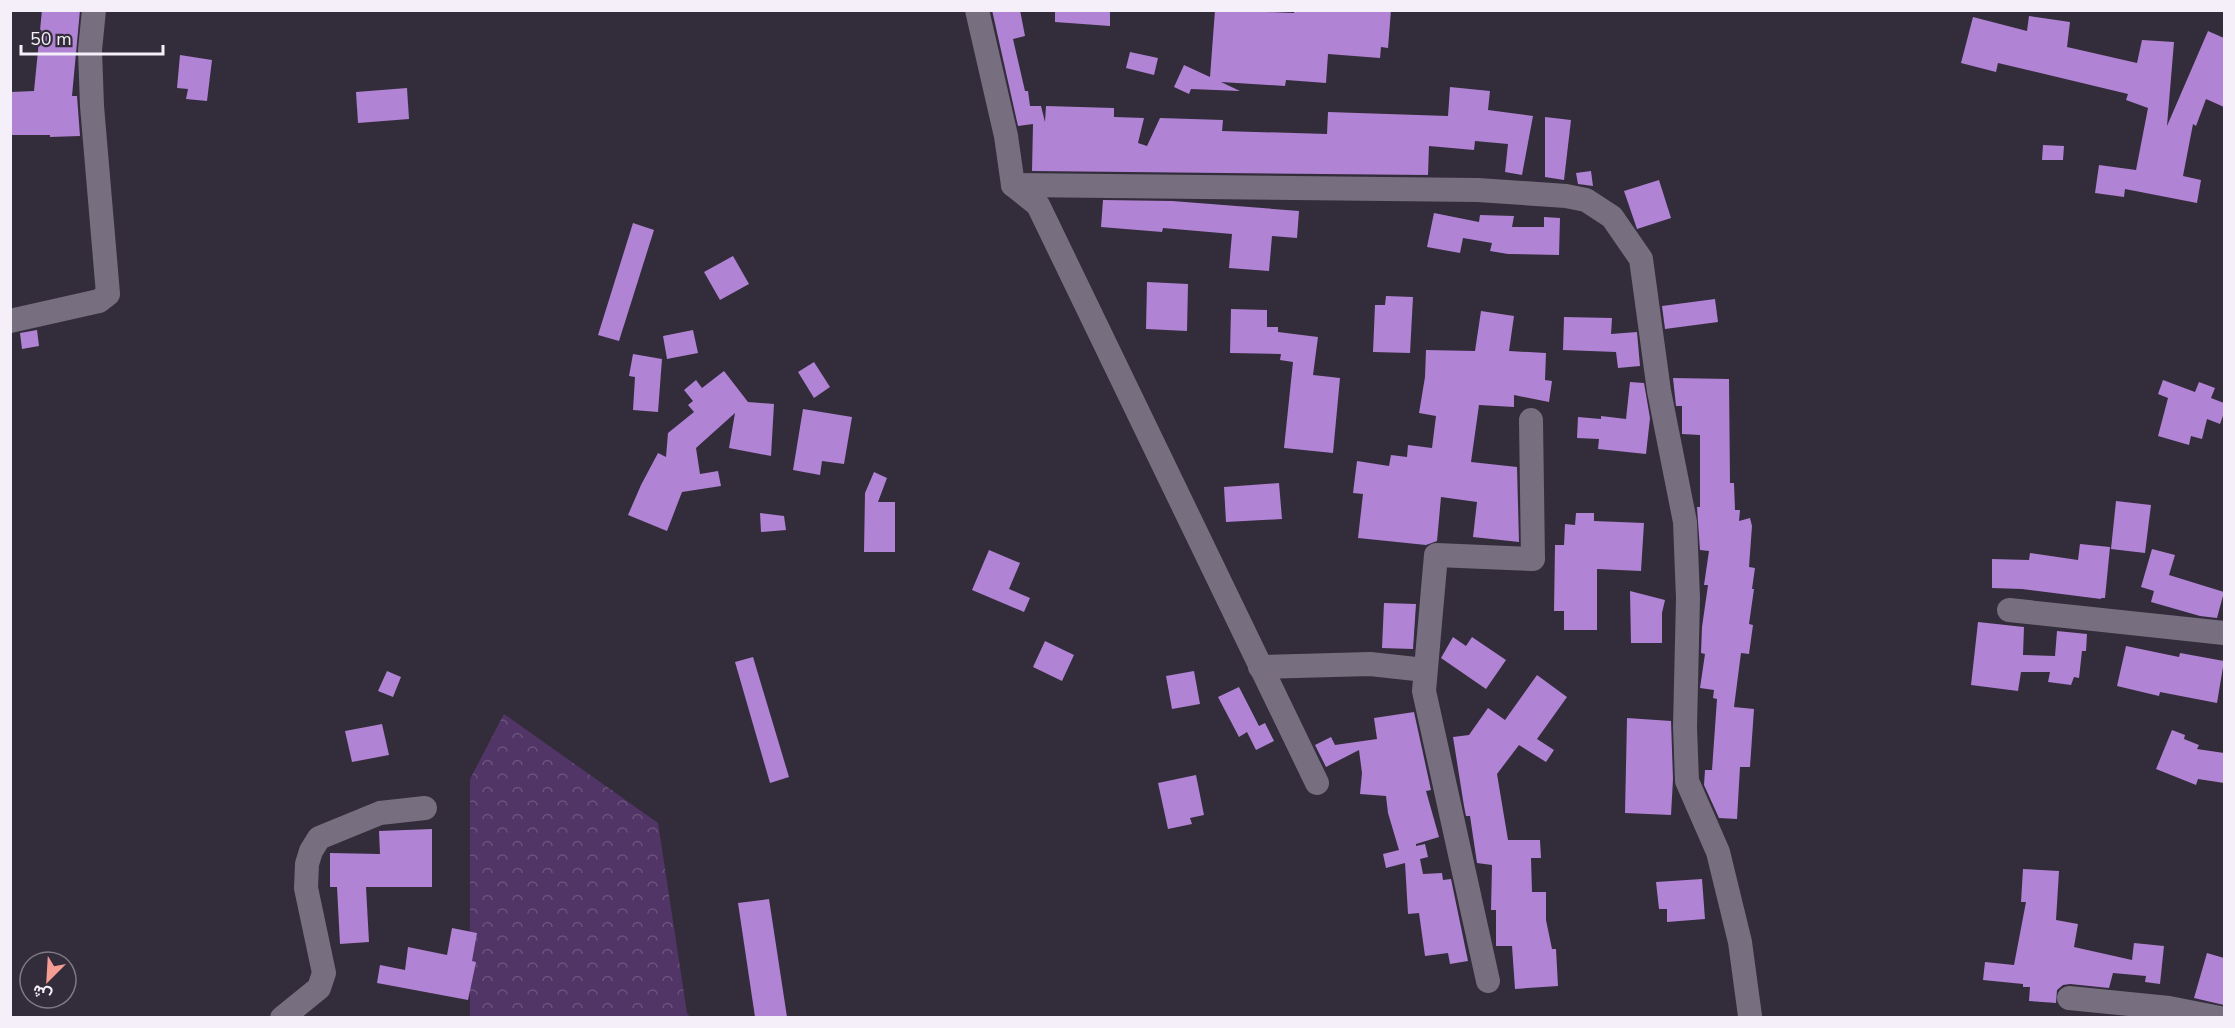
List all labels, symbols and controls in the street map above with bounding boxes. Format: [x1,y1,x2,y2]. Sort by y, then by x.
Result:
scale bar [21,18,164,56]
text: 50 m [30,27,72,51]
north arrow [18,950,78,1010]
text: ش [29,979,56,1007]

